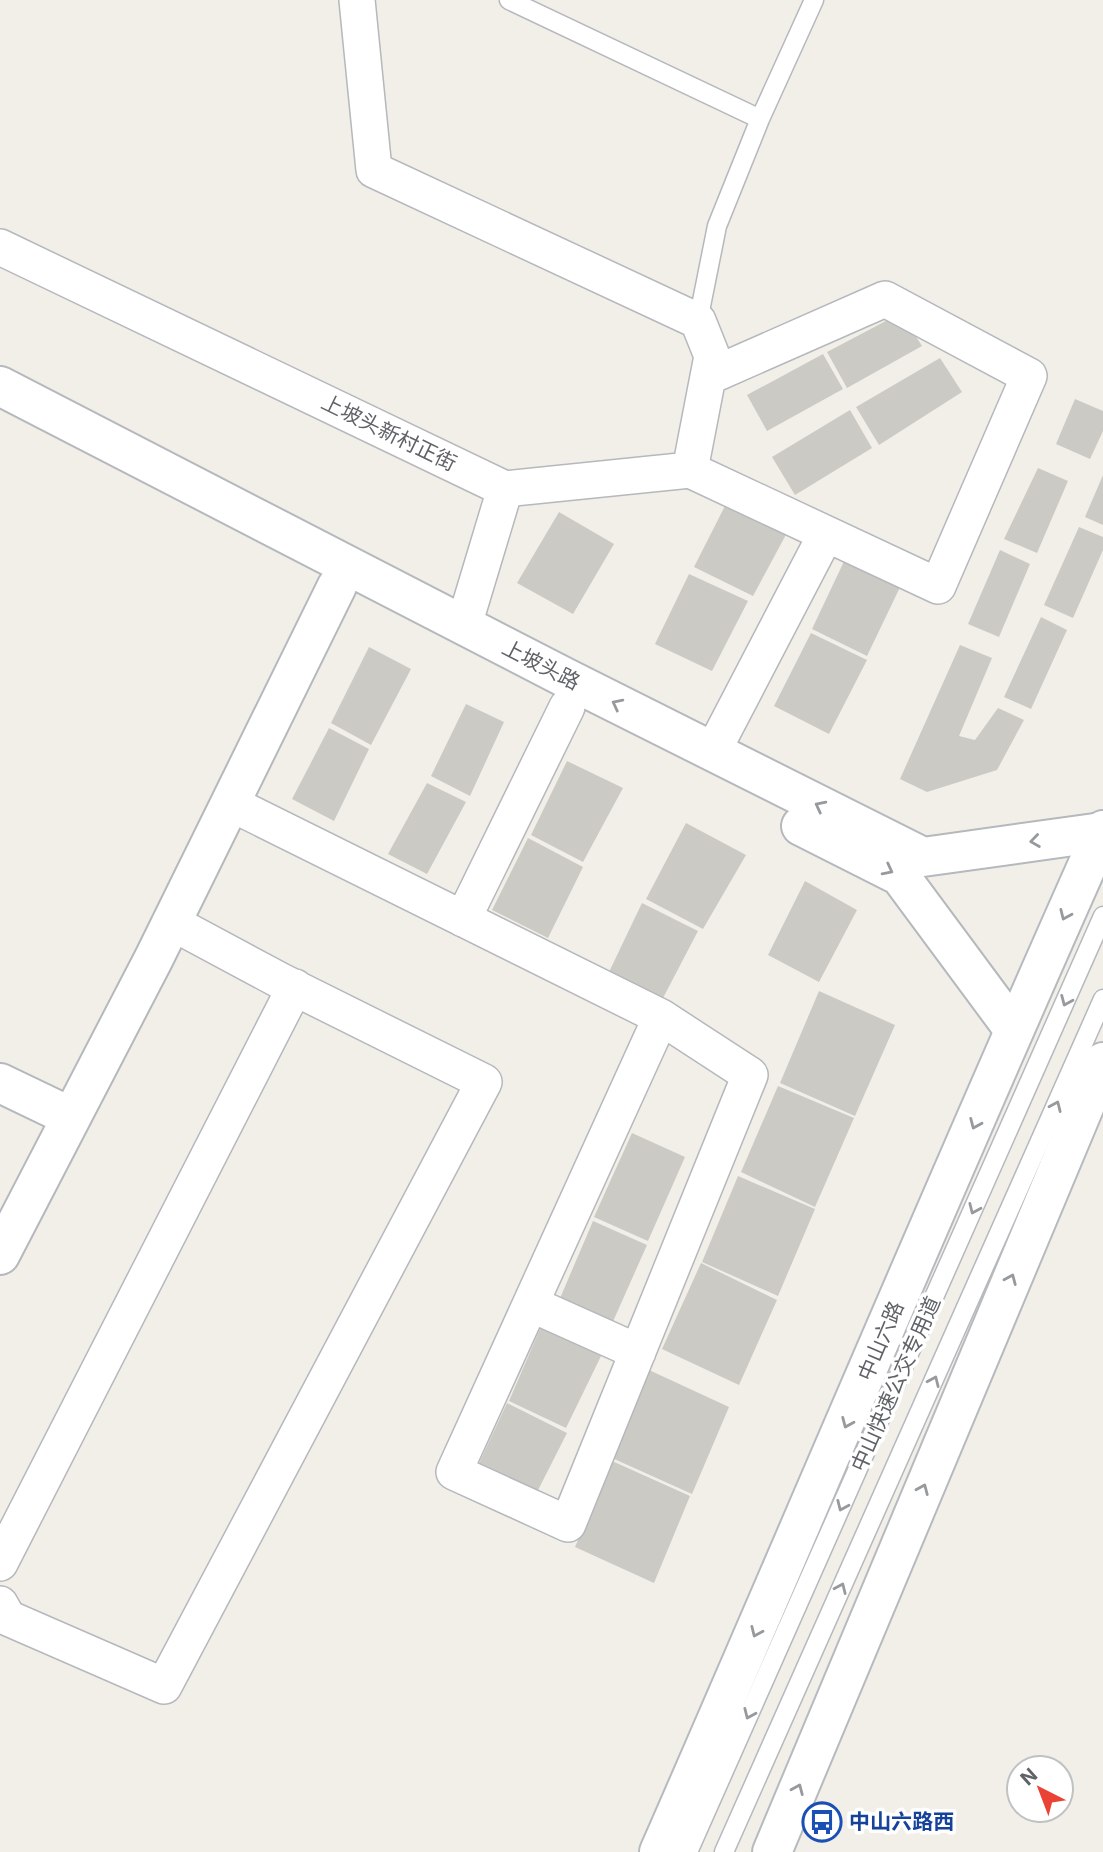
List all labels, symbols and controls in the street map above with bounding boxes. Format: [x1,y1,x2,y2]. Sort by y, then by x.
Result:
street label: 上坡头新村正街 [318,389,461,476]
street label: 上坡头路 [498,634,584,695]
one-way arrow [612,698,624,712]
one-way arrow [815,800,828,814]
one-way arrow [1029,834,1041,849]
one-way arrow [881,862,893,876]
one-way arrow [1059,908,1073,920]
one-way arrow [1060,994,1074,1006]
one-way arrow [1048,1100,1062,1112]
one-way arrow [969,1116,983,1129]
one-way arrow [968,1202,982,1214]
one-way arrow [1003,1273,1017,1285]
street label: 中山快速公交专用道 [846,1292,945,1475]
street label: 中山六路 [853,1297,908,1384]
one-way arrow [926,1375,940,1388]
one-way arrow [841,1416,855,1428]
one-way arrow [915,1483,929,1495]
one-way arrow [836,1499,850,1511]
one-way arrow [833,1583,847,1595]
one-way arrow [750,1624,764,1637]
one-way arrow [743,1707,757,1719]
north arrow [1005,1754,1075,1824]
text: N [1016,1763,1042,1790]
one-way arrow [790,1784,804,1796]
bus stop icon: 中山六路西 [801,1801,843,1843]
place label: 中山六路西 [849,1809,954,1834]

